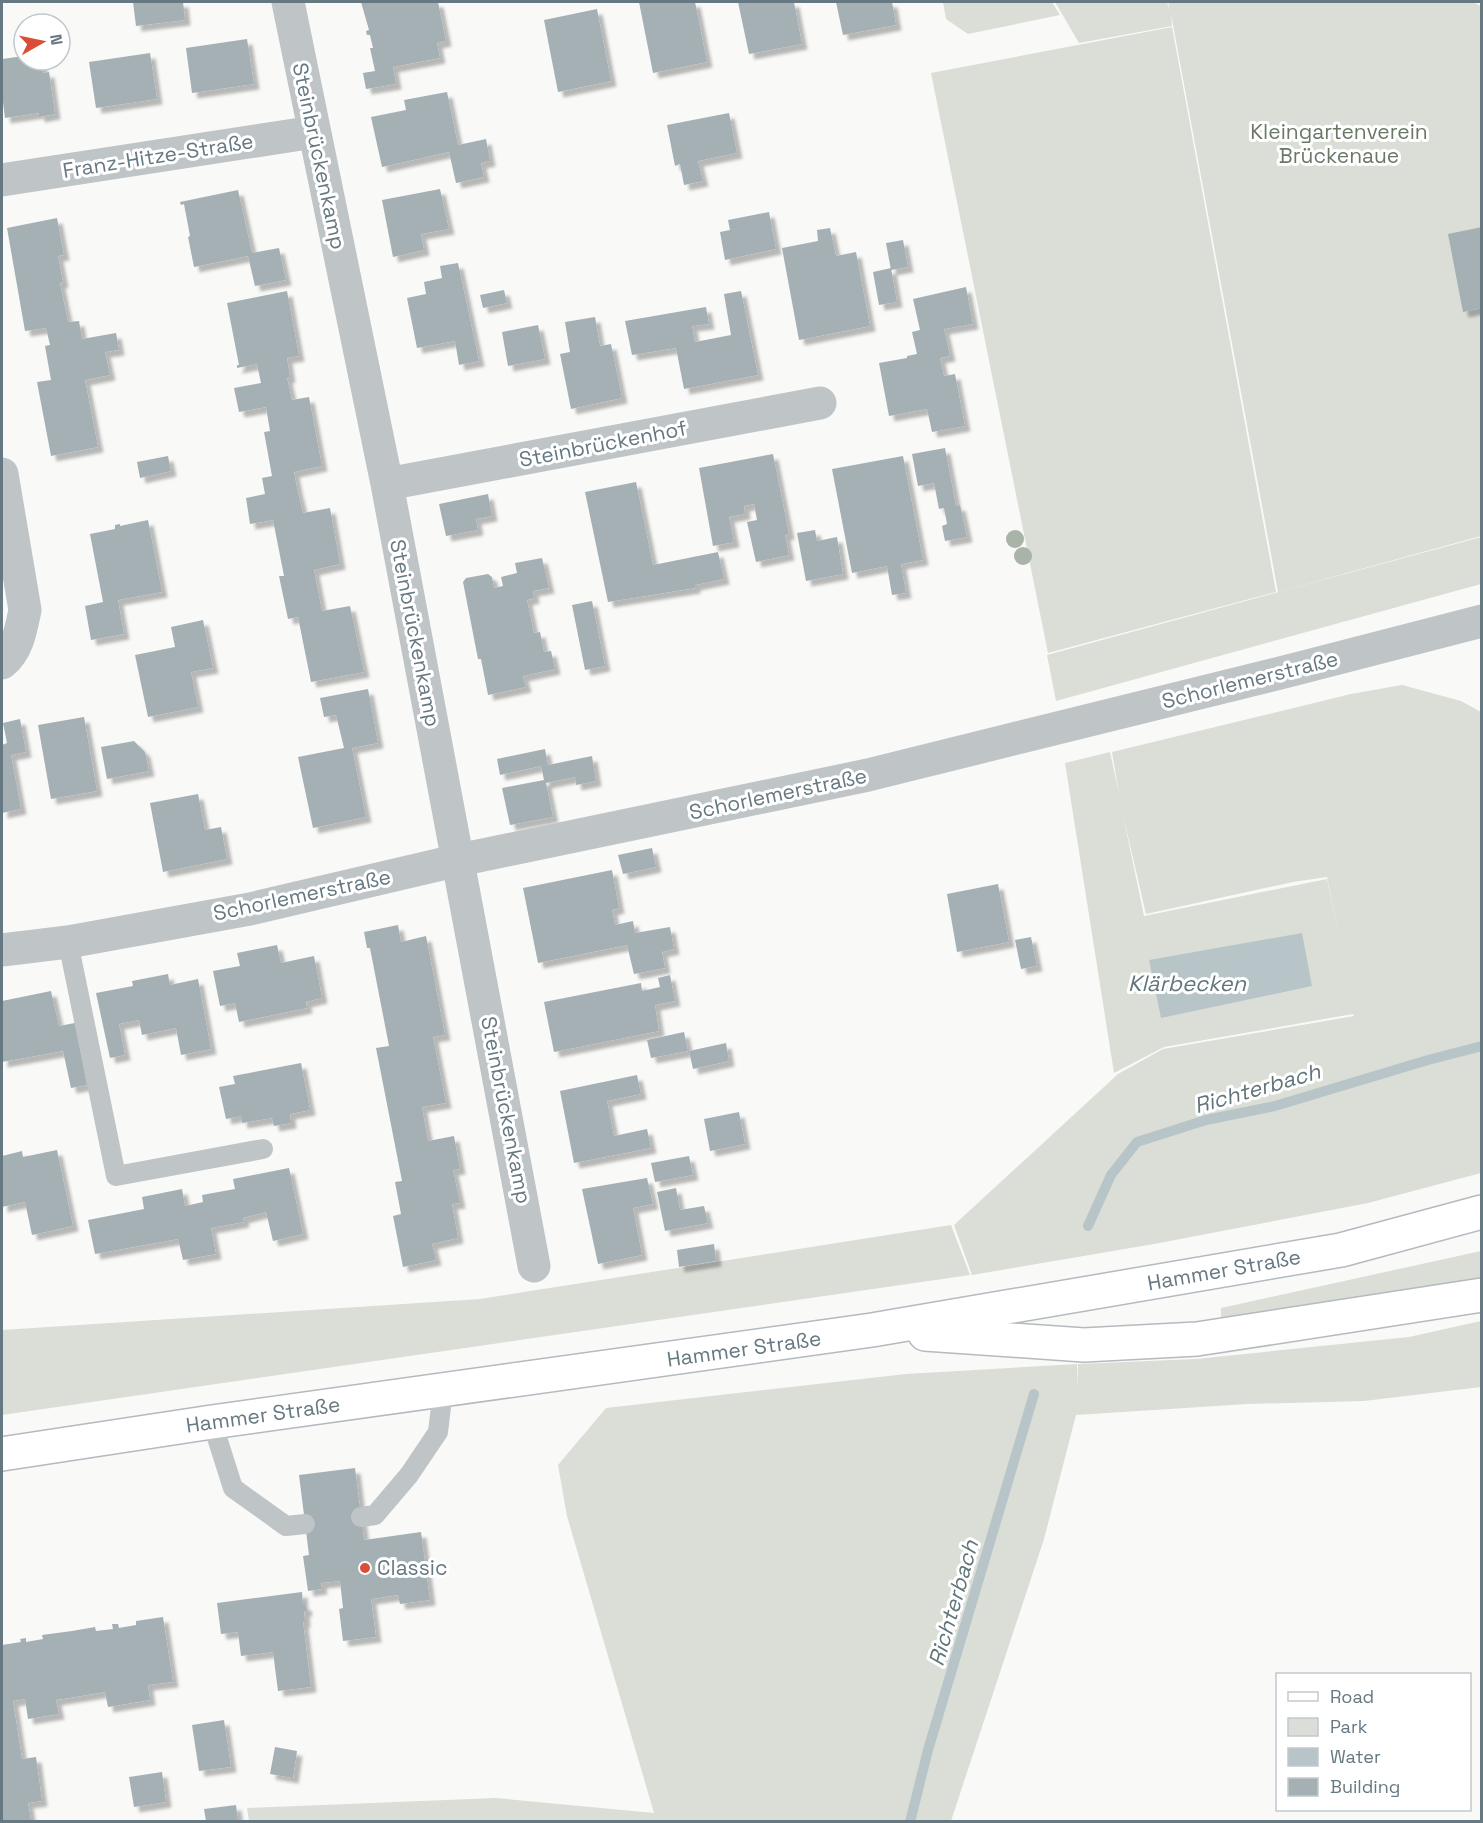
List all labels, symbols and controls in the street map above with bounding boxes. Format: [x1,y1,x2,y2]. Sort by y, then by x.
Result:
north arrow [12,12,72,72]
text: N [45,33,68,47]
street label: Steinbrückenkamp [287,60,352,252]
park label: Kleingartenverein Brückenaue [1250,118,1428,169]
street label: Franz-Hitze-Straße [61,127,255,184]
street label: Steinbrückenhof [517,414,689,473]
street label: Steinbrückenkamp [384,537,447,729]
street label: Schorlemerstraße [1159,645,1341,714]
street label: Schorlemerstraße [687,762,869,826]
street label: Schorlemerstraße [211,863,393,927]
water label: Klärbecken [1128,969,1246,997]
street label: Steinbrückenkamp [475,1014,538,1206]
water label: Richterbach [1191,1057,1324,1119]
street label: Hammer Straße [1145,1243,1303,1296]
street label: Hammer Straße [665,1324,823,1373]
street label: Hammer Straße [184,1390,342,1439]
water label: Richterbach [922,1536,984,1669]
place label: Classic [377,1554,447,1581]
marker: Classic [358,1561,372,1575]
legend [1276,1673,1471,1811]
text: Road [1330,1685,1374,1708]
text: Park [1330,1715,1368,1738]
text: Water [1330,1745,1381,1768]
text: Building [1330,1775,1400,1798]

